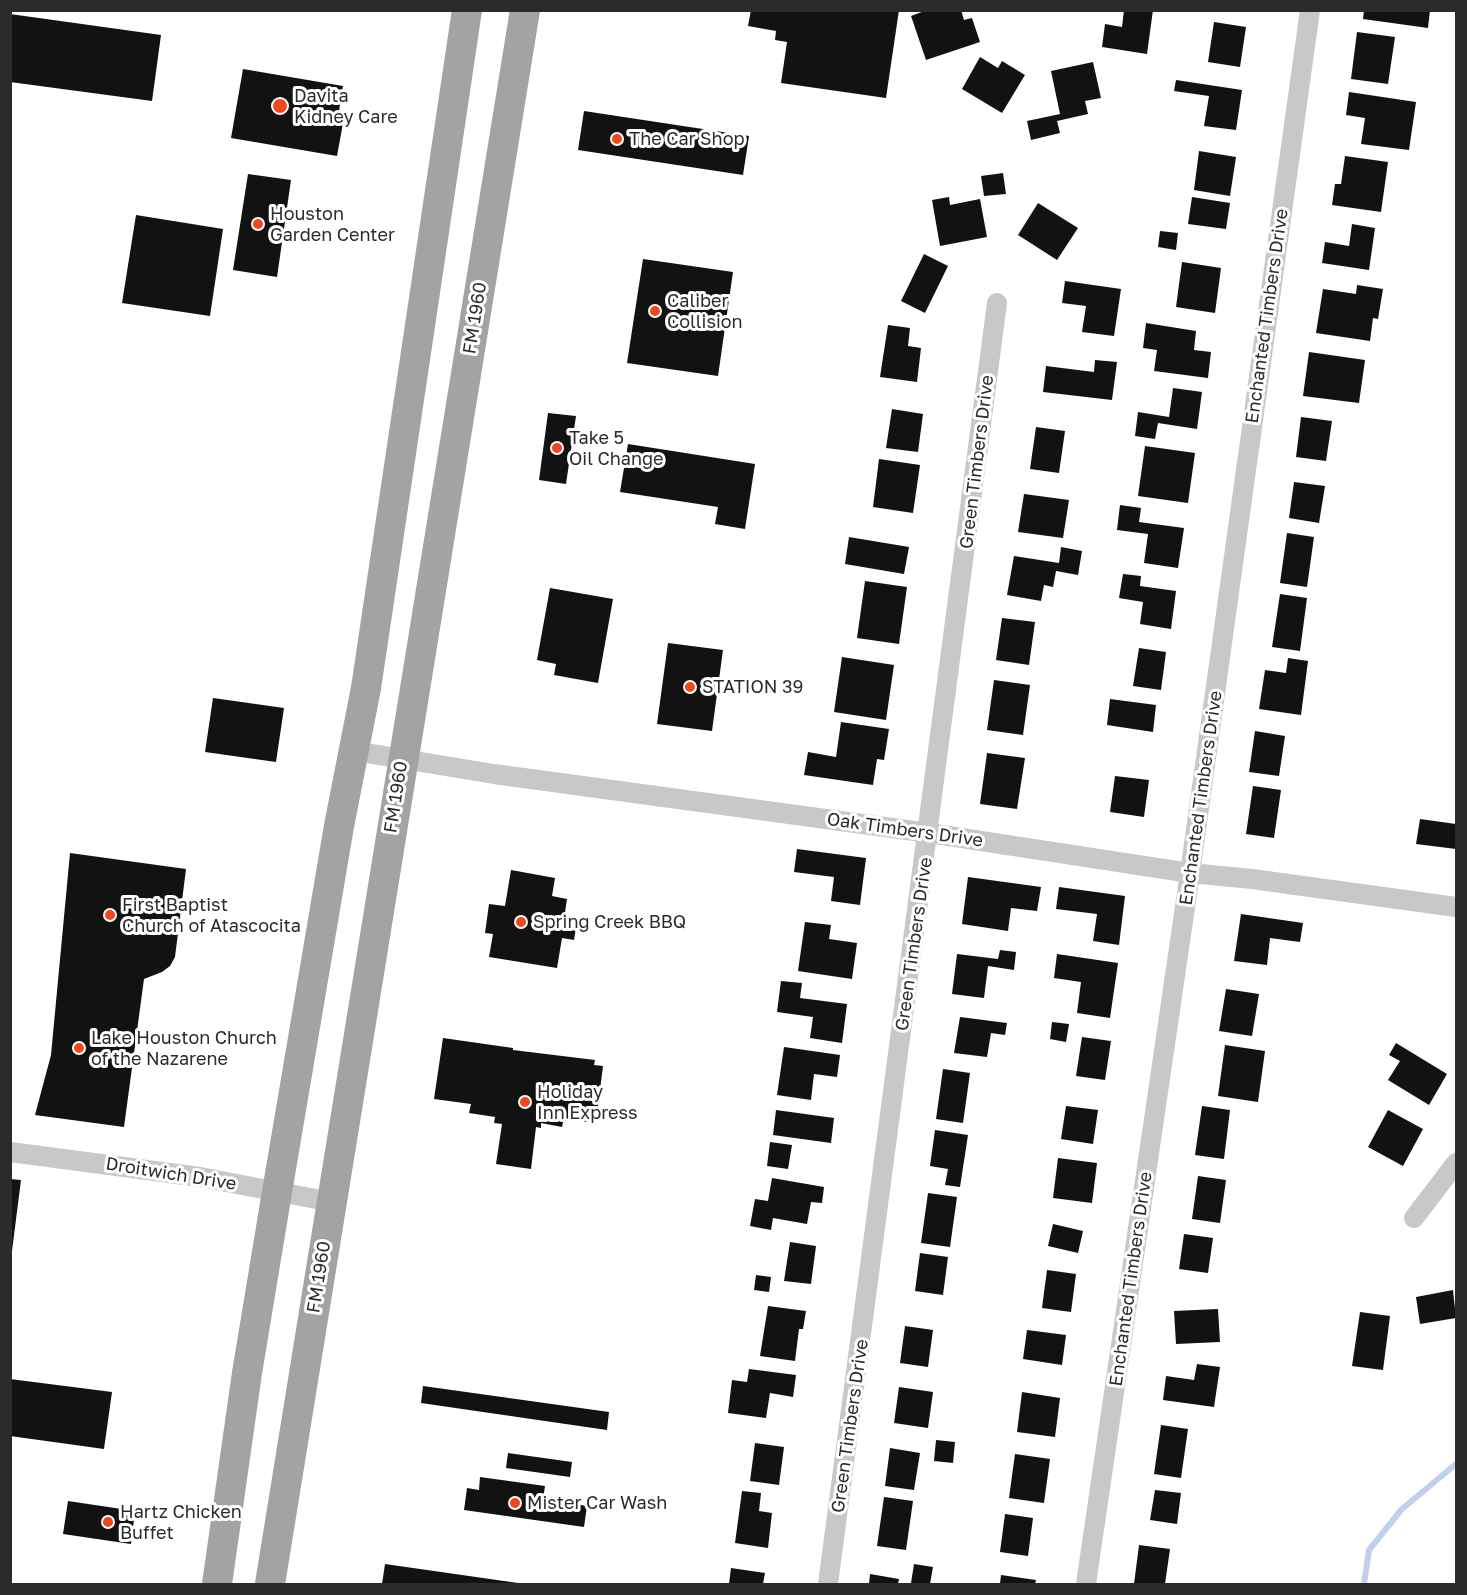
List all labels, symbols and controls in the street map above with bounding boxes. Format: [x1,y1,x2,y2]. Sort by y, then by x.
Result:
place label: Davita Kidney Care [294,85,398,128]
marker: Davita Kidney Care [271,97,289,115]
place label: The Car Shop [629,128,745,150]
marker: The Car Shop [610,132,624,146]
place label: Houston Garden Center [270,203,395,246]
street label: Enchanted Timbers Drive [1241,207,1293,425]
marker: Houston Garden Center [251,217,265,231]
street label: FM 1960 [459,281,491,355]
place label: Caliber Collision [667,290,743,332]
marker: Caliber Collision [648,304,662,318]
street label: Green Timbers Drive [956,374,998,550]
place label: Take 5 Oil Change [569,427,663,470]
marker: Take 5 Oil Change [550,441,564,455]
place label: STATION 39 [702,676,803,698]
marker: STATION 39 [683,680,697,694]
street label: Enchanted Timbers Drive [1175,689,1227,907]
street label: FM 1960 [380,760,412,834]
street label: Oak Timbers Drive [826,808,984,852]
street label: Green Timbers Drive [891,856,937,1032]
place label: First Baptist Church of Atascocita [122,894,301,936]
marker: First Baptist Church of Atascocita [103,908,117,922]
place label: Spring Creek BBQ [533,911,686,933]
marker: Spring Creek BBQ [514,915,528,929]
place label: Lake Houston Church of the Nazarene [91,1027,277,1070]
marker: Lake Houston Church of the Nazarene [72,1041,86,1055]
place label: Holiday Inn Express [537,1081,638,1124]
marker: Holiday Inn Express [518,1095,532,1109]
street label: Droitwich Drive [104,1153,238,1195]
street label: Enchanted Timbers Drive [1105,1170,1157,1388]
street label: FM 1960 [303,1240,335,1314]
street label: Green Timbers Drive [827,1338,873,1514]
place label: Mister Car Wash [527,1492,667,1514]
marker: Mister Car Wash [508,1496,522,1510]
place label: Hartz Chicken Buffet [120,1501,242,1544]
marker: Hartz Chicken Buffet [101,1515,115,1529]

